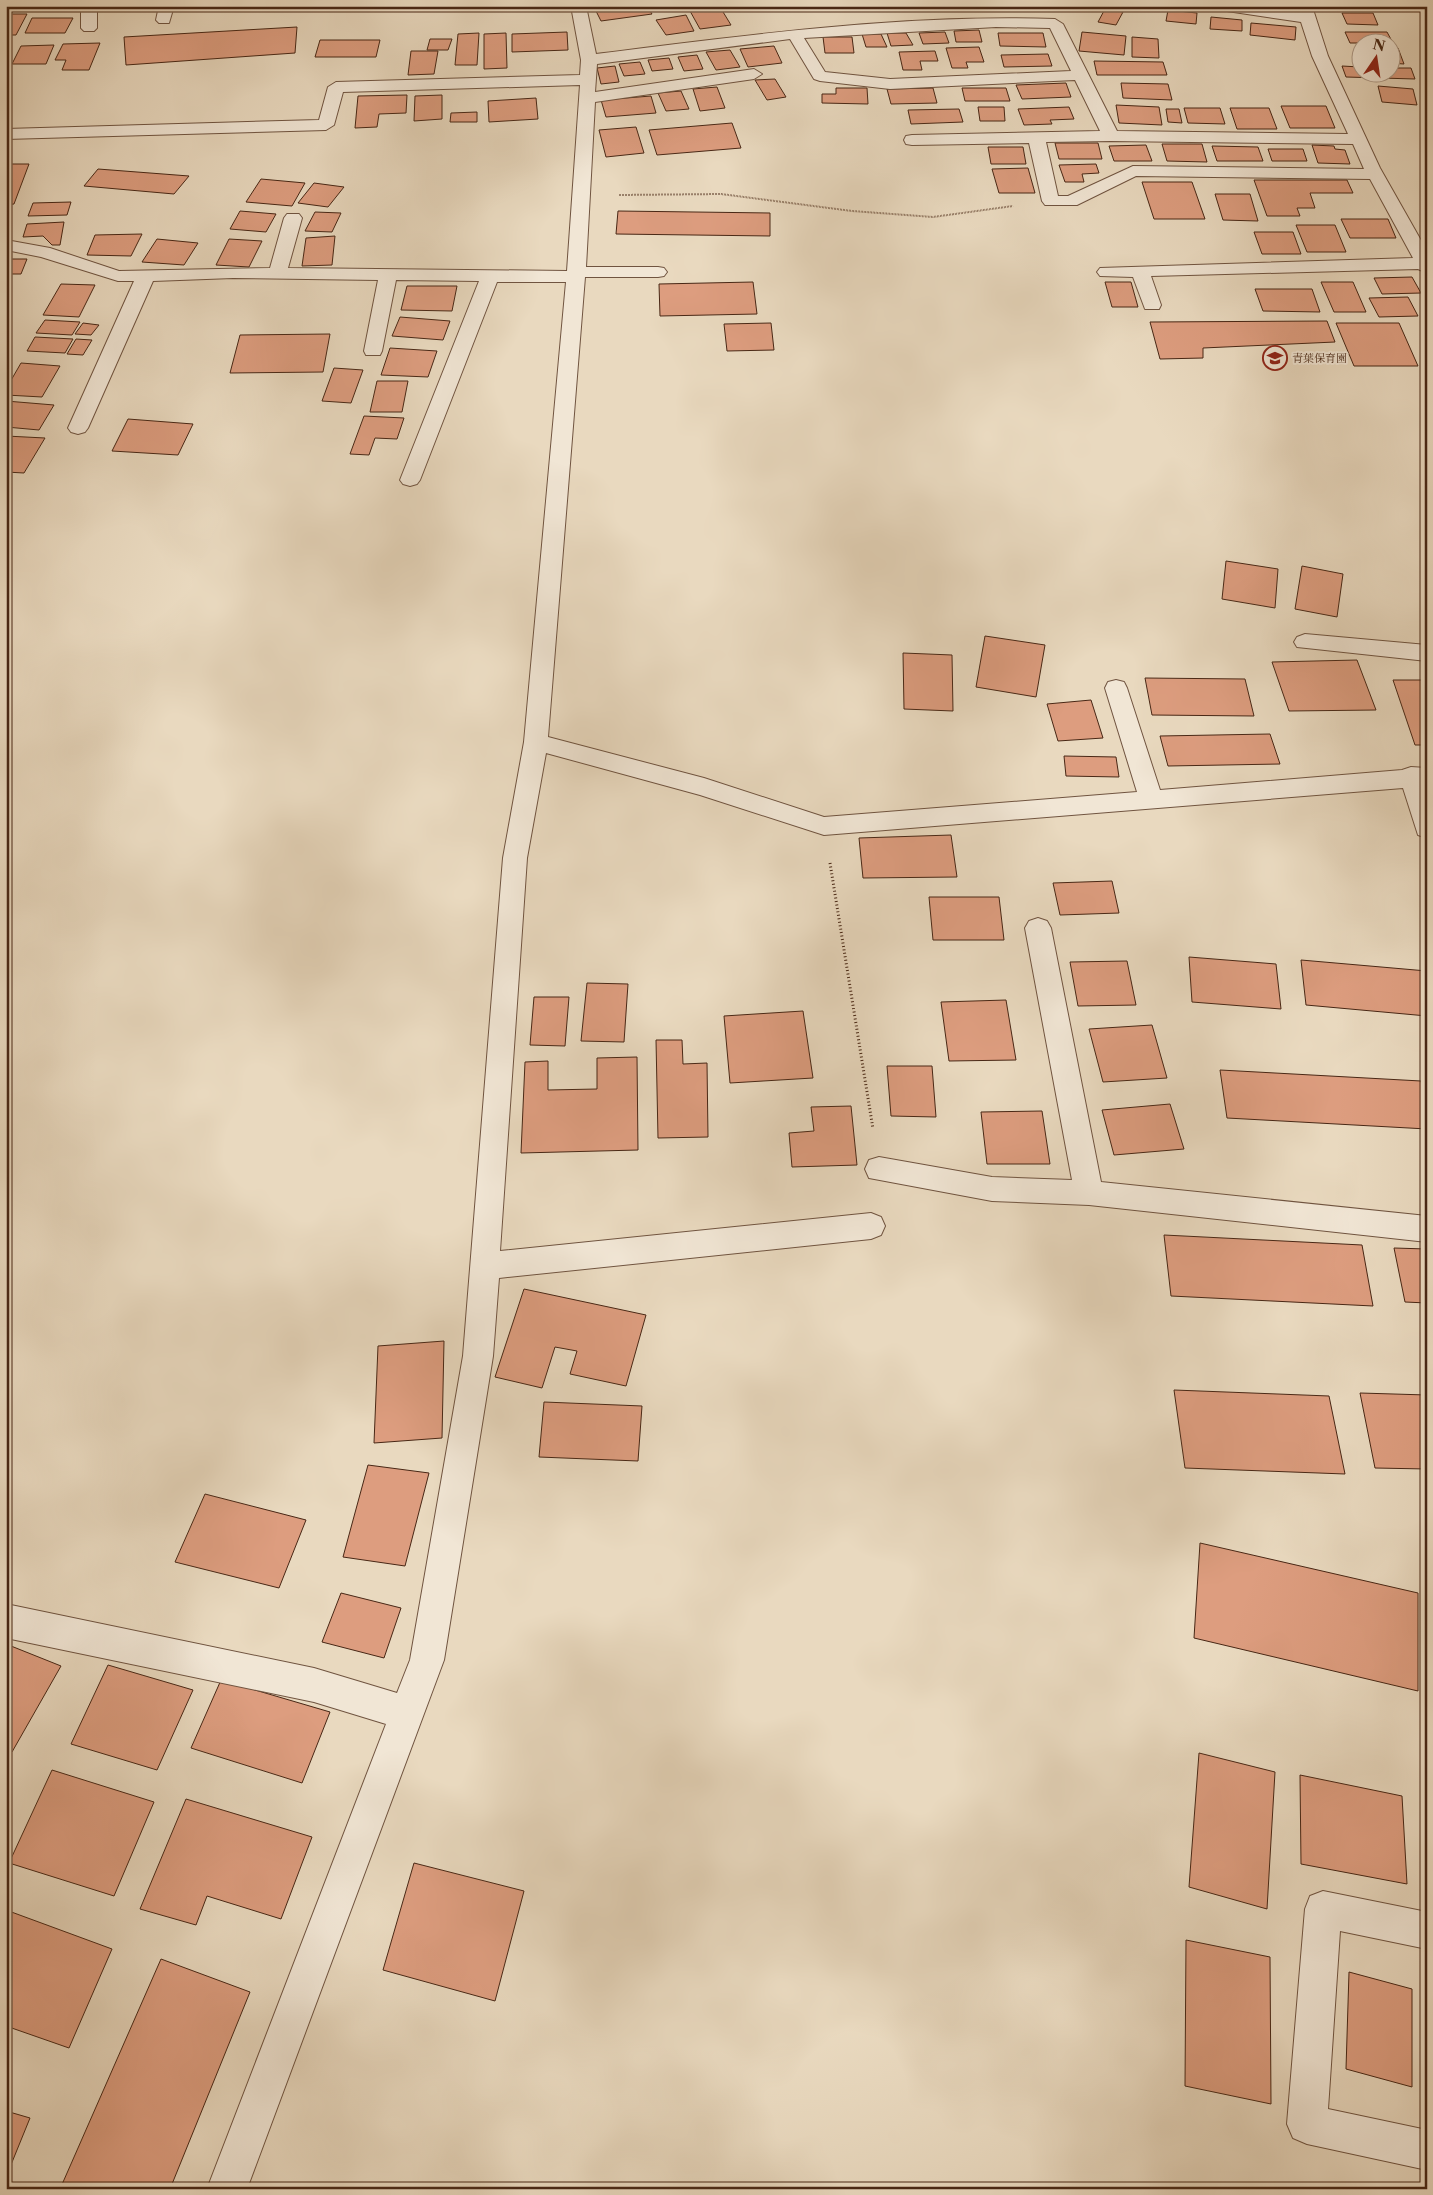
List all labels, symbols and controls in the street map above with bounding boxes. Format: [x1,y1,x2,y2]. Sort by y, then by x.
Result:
north arrow [1350,32,1400,82]
text: N [1371,35,1387,55]
school or university icon: 青葉保育園 [1262,345,1288,371]
place label: 青葉保育園 [1292,351,1347,365]

